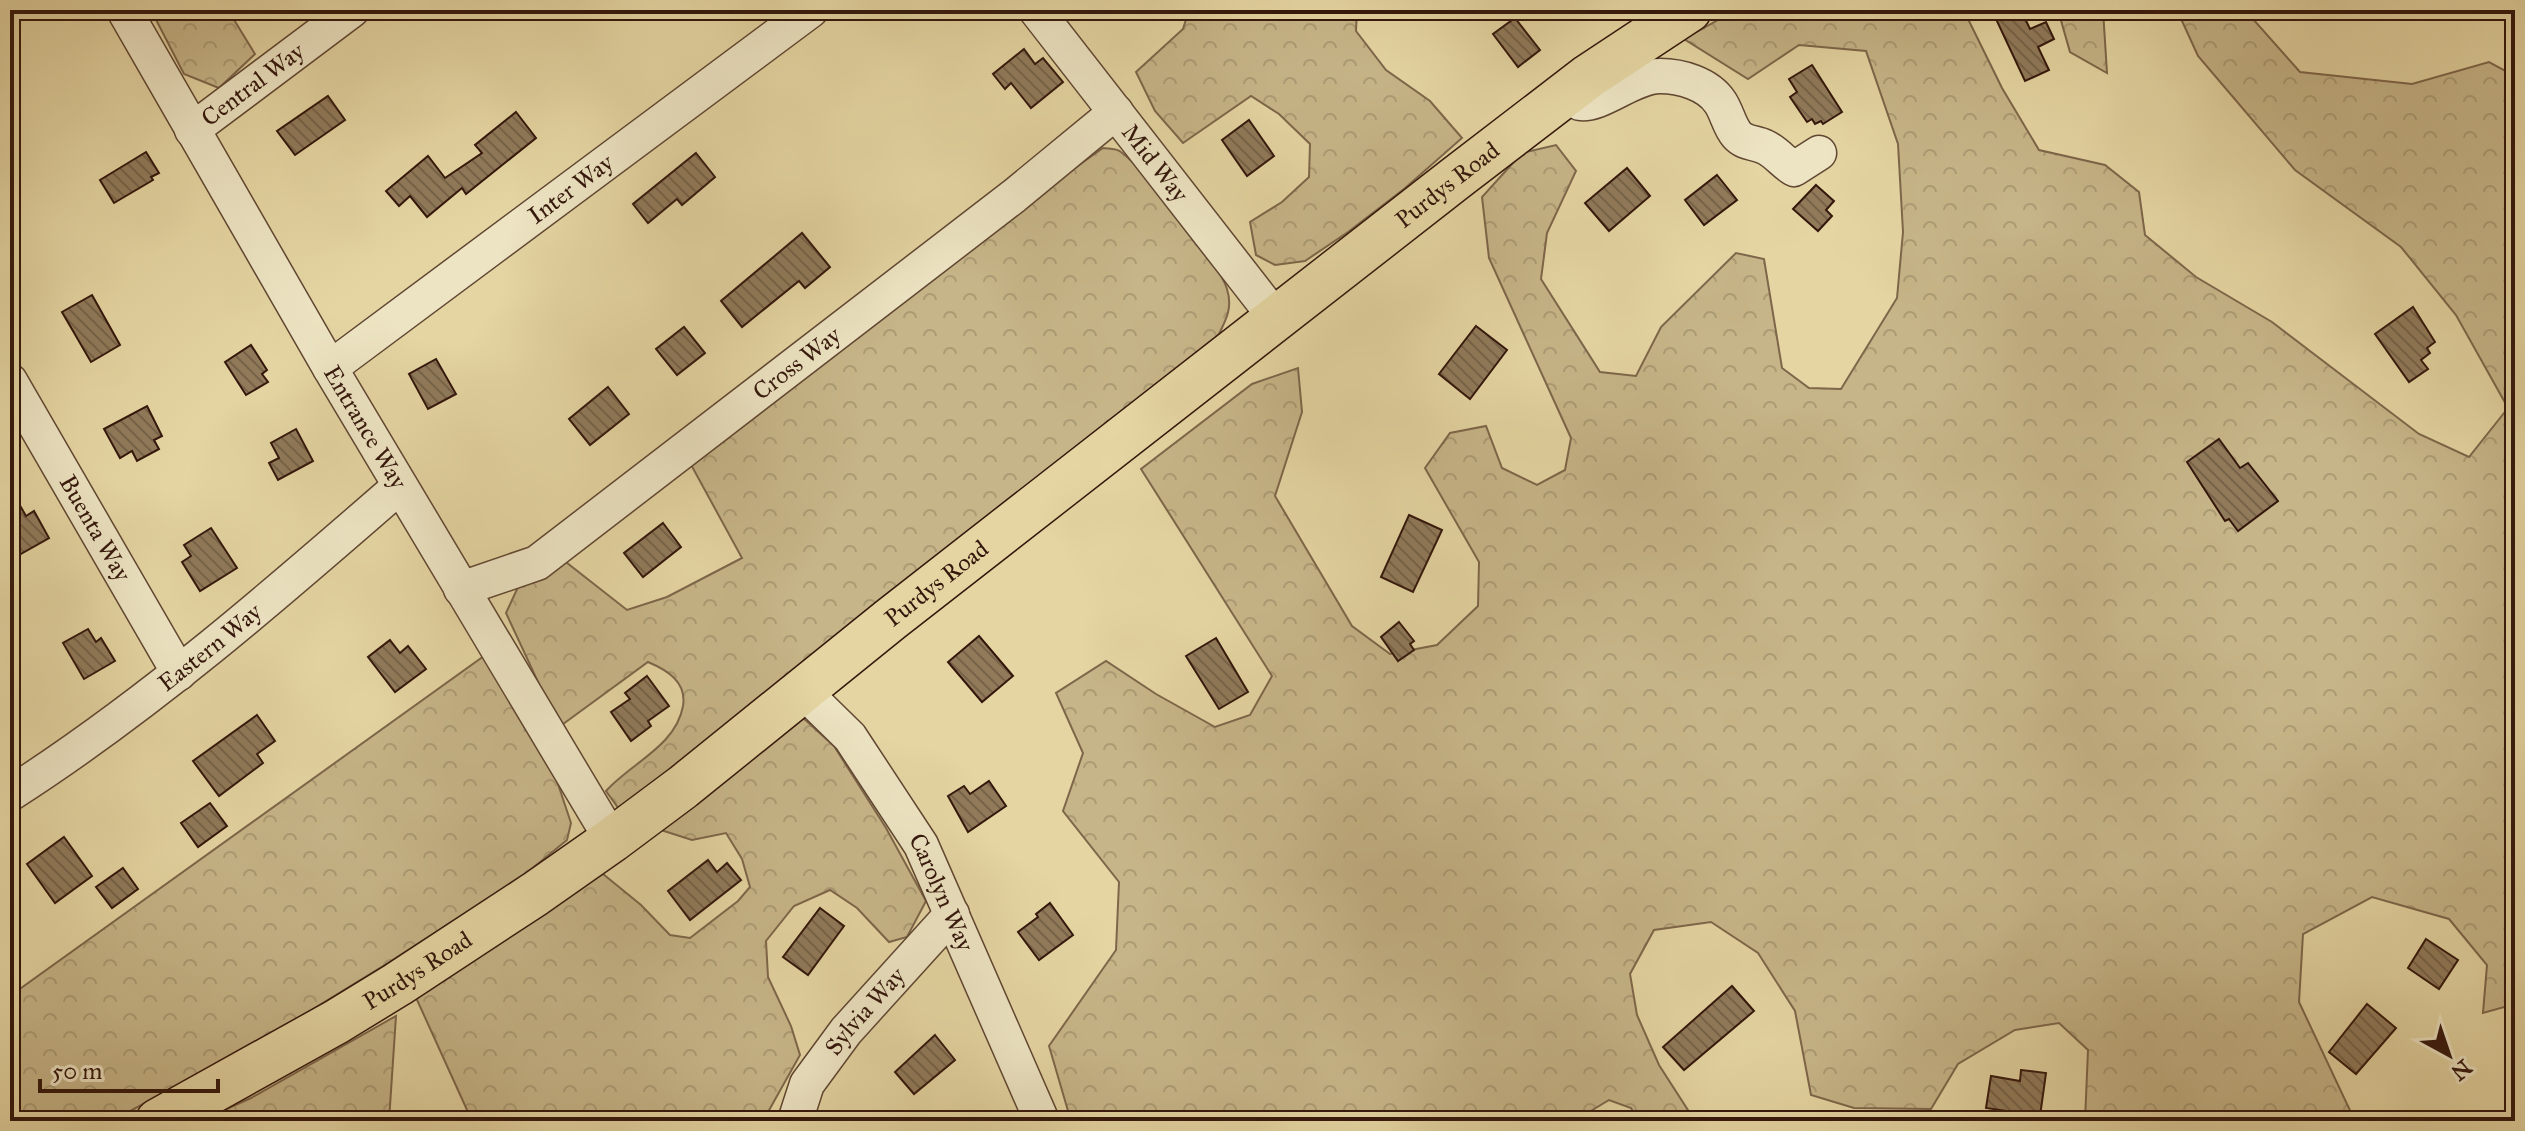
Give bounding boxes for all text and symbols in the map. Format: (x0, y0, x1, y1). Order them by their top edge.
street label: Central Way (195, 36, 311, 133)
street label: Mid Way (1115, 118, 1195, 209)
street label: Purdys Road (1389, 135, 1505, 235)
street label: Inter Way (522, 147, 620, 230)
street label: Cross Way (747, 319, 847, 406)
street label: Entrance Way (317, 360, 414, 495)
street label: Buenta Way (53, 470, 138, 587)
street label: Purdys Road (878, 534, 994, 633)
street label: Eastern Way (152, 596, 268, 698)
street label: Carolyn Way (902, 827, 981, 957)
street label: Purdys Road (358, 925, 478, 1017)
street label: Sylvia Way (818, 960, 912, 1061)
north arrow (2409, 1015, 2489, 1095)
scale bar (40, 1043, 218, 1093)
text: N (2445, 1054, 2477, 1086)
text: 50 m (52, 1056, 102, 1086)

